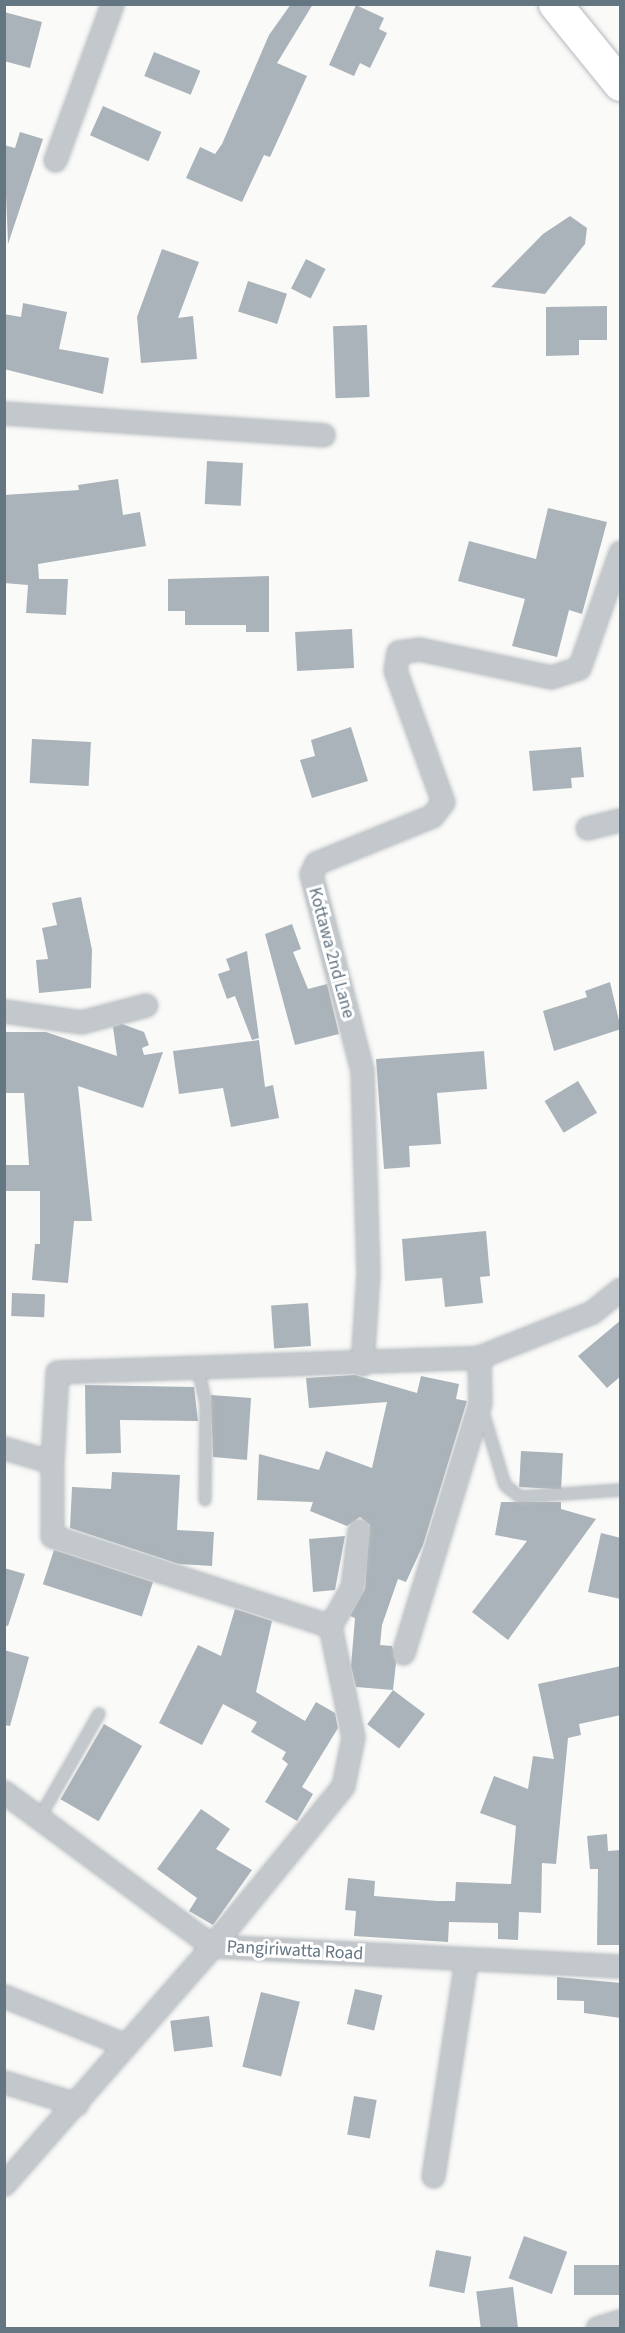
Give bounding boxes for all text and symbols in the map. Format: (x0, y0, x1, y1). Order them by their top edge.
street label: Kottawa 2nd Lane (303, 885, 359, 1021)
street label: Pangiriwatta Road (226, 1937, 364, 1965)

